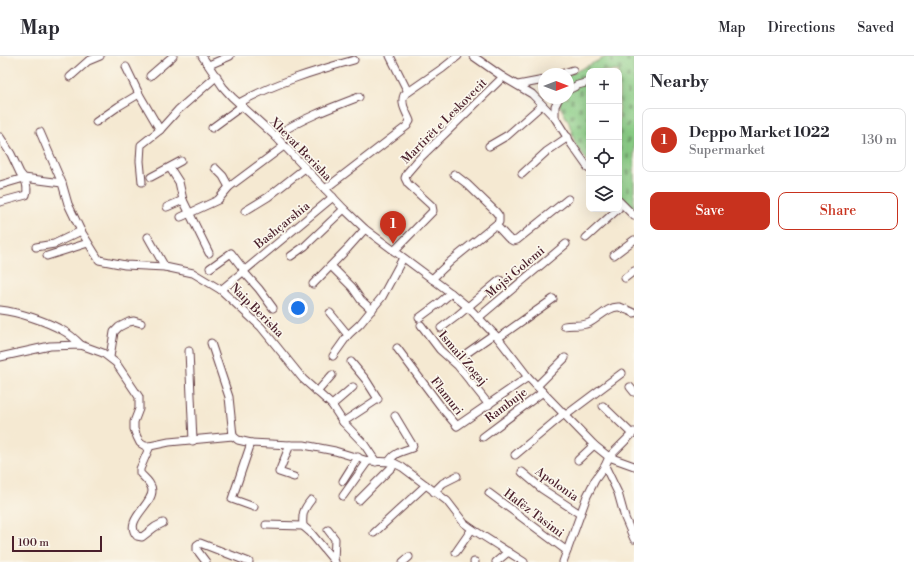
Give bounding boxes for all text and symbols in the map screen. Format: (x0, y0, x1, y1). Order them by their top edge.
text: Map (20, 16, 60, 40)
text: Map (718, 19, 746, 37)
text: Directions (768, 19, 835, 37)
text: Saved (857, 19, 894, 37)
north arrow (538, 68, 574, 104)
map controls (586, 68, 622, 212)
button: + (586, 68, 622, 104)
text: Nearby (650, 71, 709, 93)
street label: Martirët e Leskovecit (399, 75, 491, 167)
button: − (586, 104, 622, 140)
street label: Xhevat Berisha (266, 114, 335, 185)
text: Deppo Market 1022 (689, 123, 830, 142)
text: 1 (661, 132, 667, 148)
text: 130 m (862, 132, 897, 148)
button: locate (586, 140, 622, 176)
text: Supermarket (689, 142, 765, 158)
button: layers (586, 176, 622, 212)
button: Save (650, 192, 770, 230)
button: Share (778, 192, 898, 230)
street label: Bashçarshia (251, 198, 314, 253)
pin: 1 (380, 211, 406, 244)
street label: Mojsi Golemi (483, 243, 548, 301)
street label: Naip Berisha (226, 280, 288, 341)
your location (288, 298, 308, 318)
street label: Ismail Zogaj (435, 328, 490, 389)
street label: Flamuri (427, 374, 466, 418)
street label: Rambuje (482, 385, 530, 426)
street label: Apolonia (531, 464, 582, 505)
street label: Hafëz Tasimi (501, 486, 567, 541)
scale bar (12, 534, 102, 553)
text: 100 m (18, 536, 49, 550)

